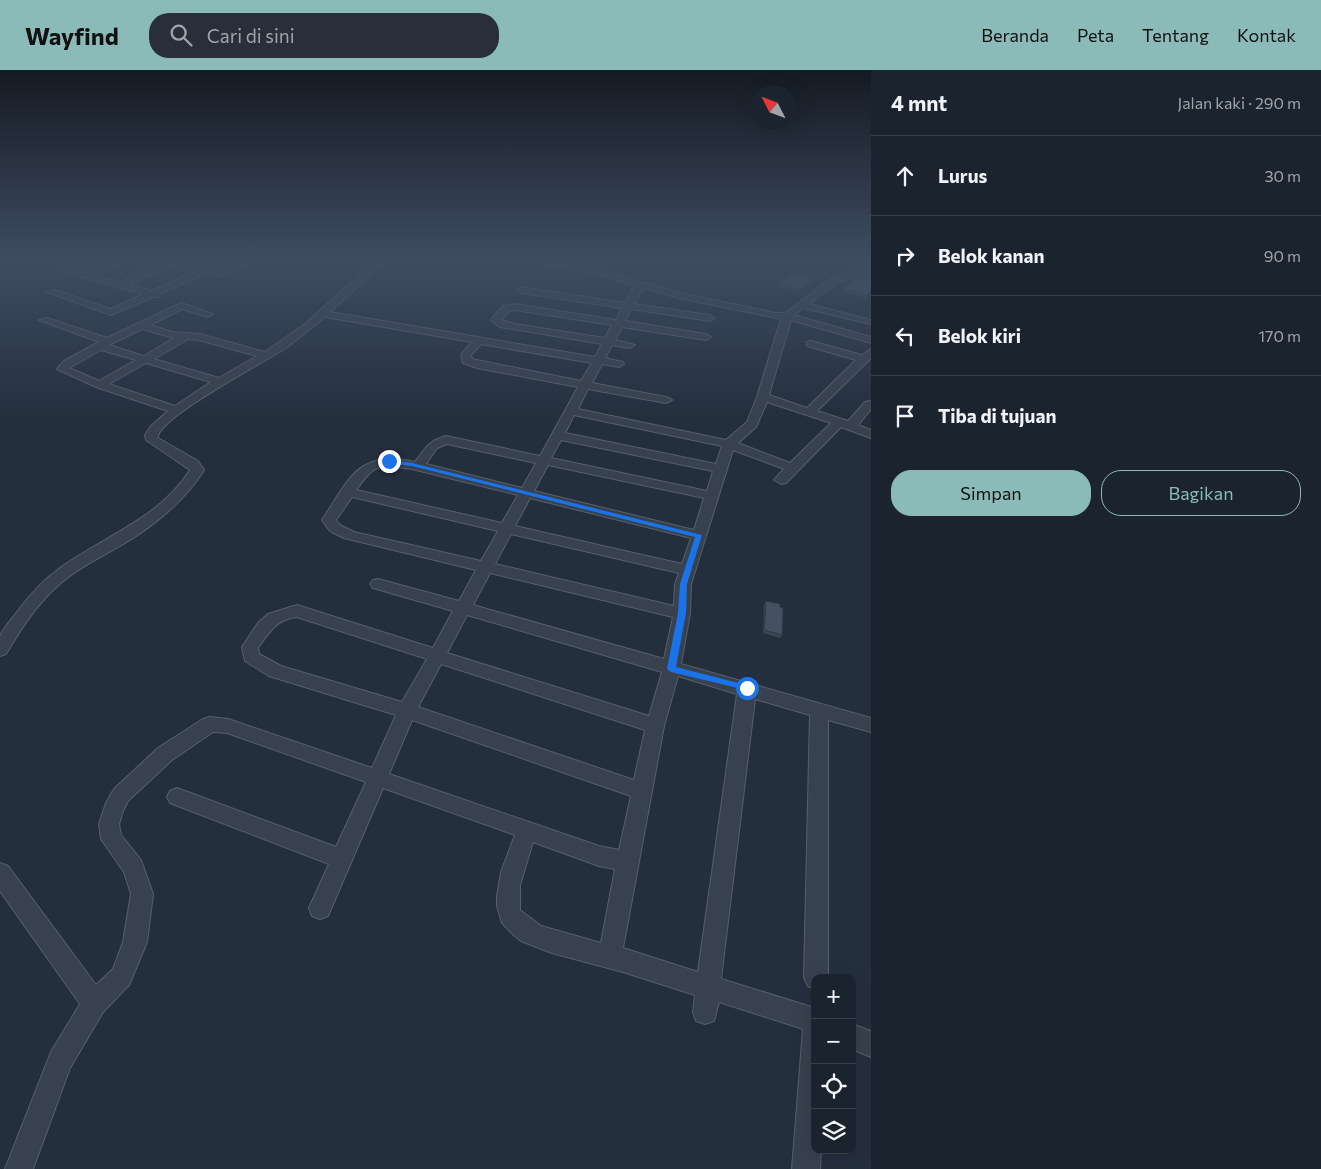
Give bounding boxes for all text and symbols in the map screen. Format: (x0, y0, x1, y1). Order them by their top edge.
search box (149, 13, 499, 58)
text: Wayfind (25, 21, 119, 50)
icon: search (167, 21, 195, 49)
text: Cari di sini (207, 24, 295, 47)
text: Beranda (981, 24, 1049, 46)
text: Peta (1077, 24, 1114, 46)
text: Tentang (1142, 24, 1209, 46)
text: Kontak (1237, 24, 1296, 46)
north arrow (751, 85, 796, 130)
text: 4 mnt (891, 90, 947, 115)
text: Jalan kaki · 290 m (1178, 93, 1301, 112)
icon: ahead (891, 162, 919, 190)
text: Lurus (938, 164, 987, 187)
text: 30 m (1264, 166, 1301, 185)
icon: right (891, 242, 919, 270)
text: Belok kanan (938, 244, 1045, 267)
text: 90 m (1264, 246, 1301, 265)
icon: left (891, 322, 919, 350)
text: Belok kiri (938, 324, 1021, 347)
text: 170 m (1258, 326, 1301, 345)
icon: arrive (891, 402, 919, 430)
text: Tiba di tujuan (938, 404, 1056, 427)
route end (378, 450, 401, 473)
button: Simpan (891, 470, 1091, 516)
button: Bagikan (1101, 470, 1301, 516)
route start (736, 677, 759, 700)
map controls (811, 974, 856, 1154)
button: + (811, 974, 856, 1019)
button: − (811, 1019, 856, 1064)
button: locate (811, 1064, 856, 1109)
button: layers (811, 1109, 856, 1154)

